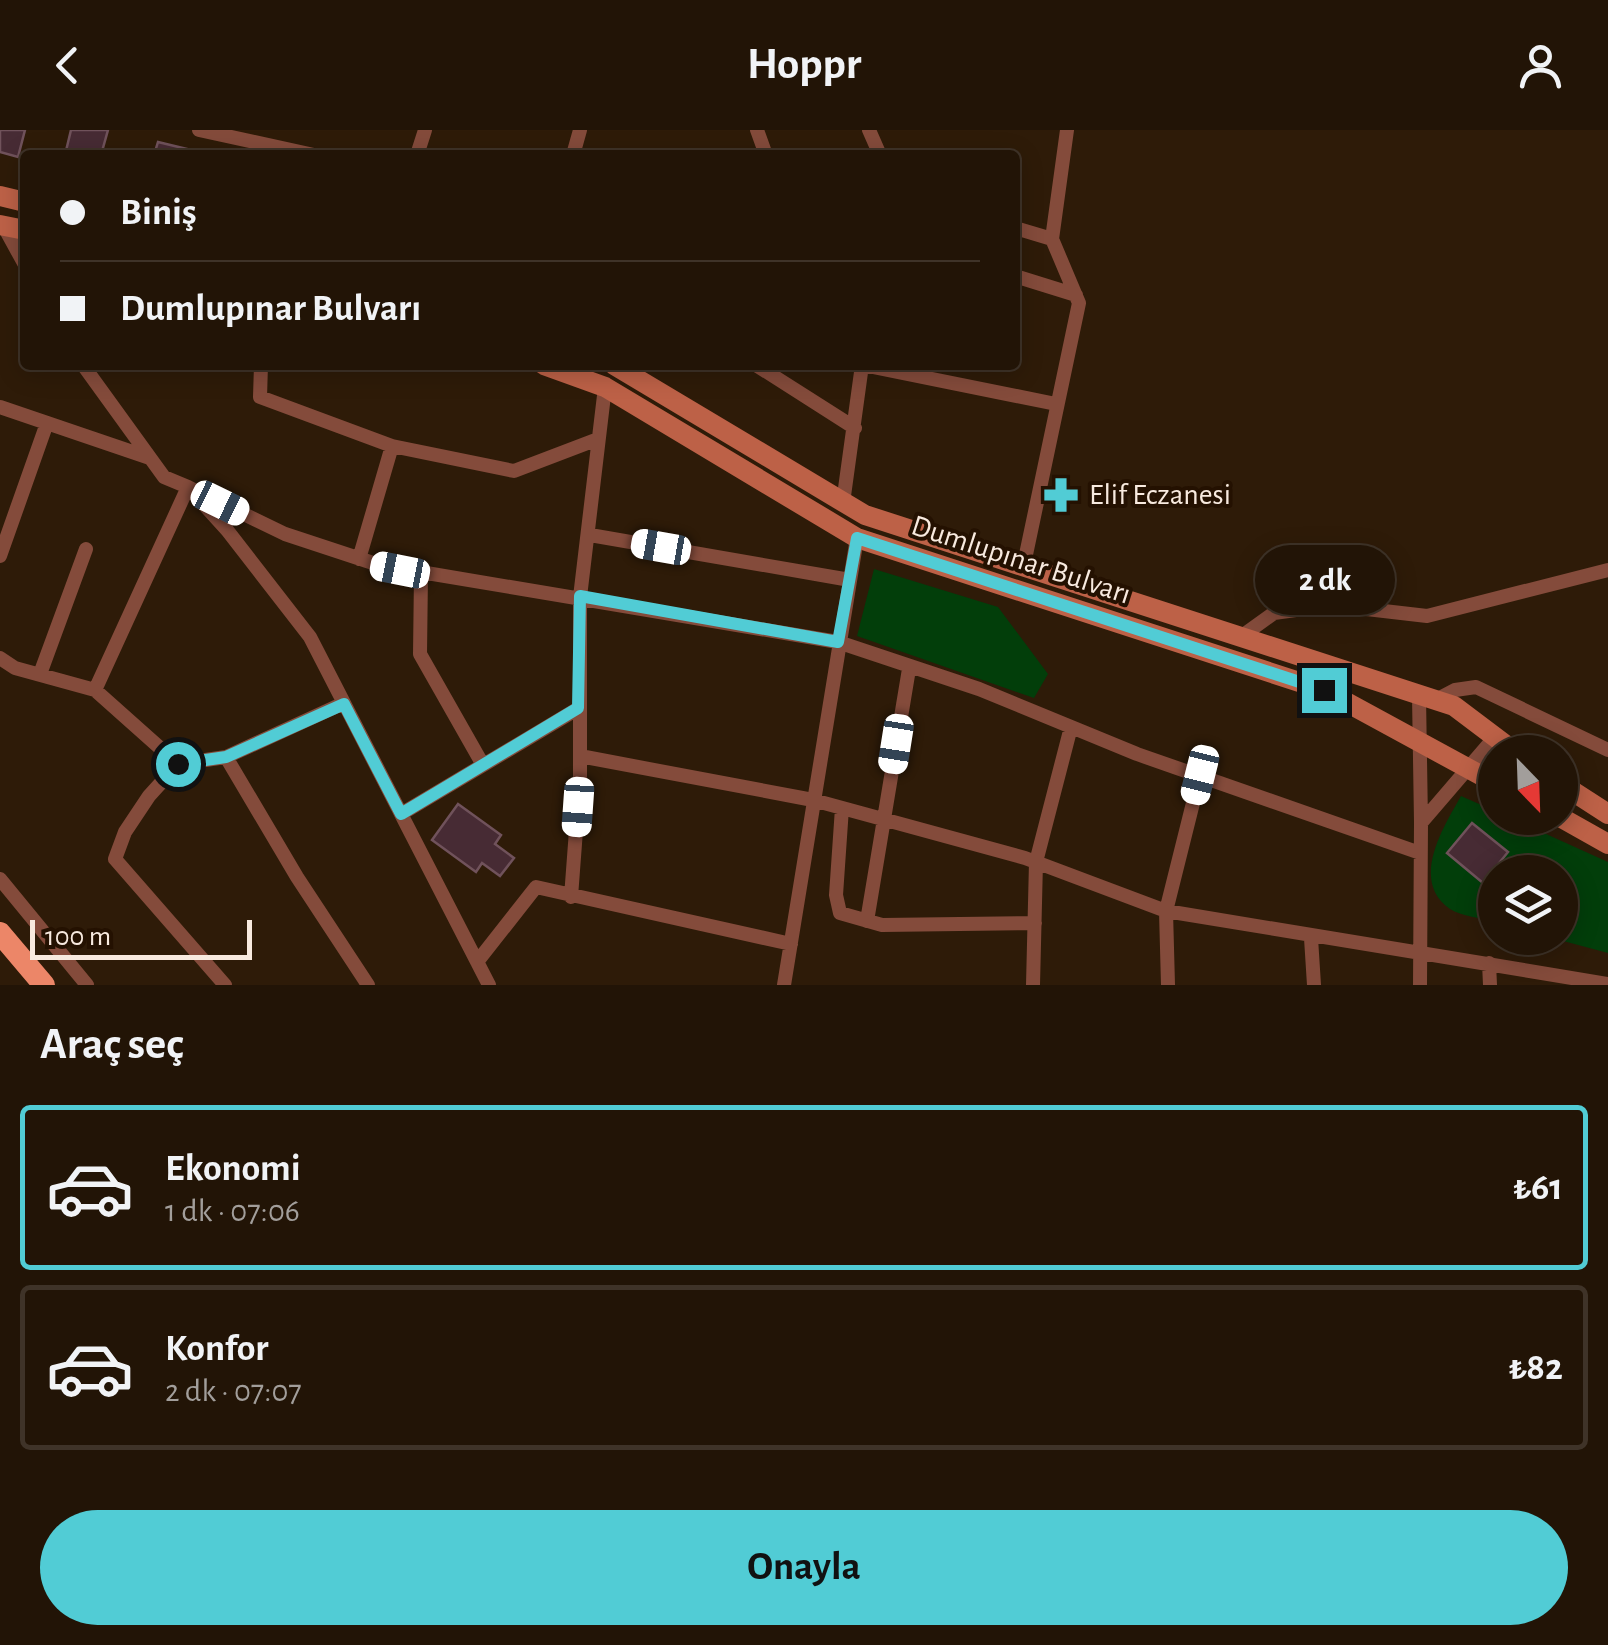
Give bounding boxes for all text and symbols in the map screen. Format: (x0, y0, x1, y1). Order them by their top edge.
icon: back (40, 38, 95, 93)
icon: person (1513, 38, 1568, 93)
text: Hoppr (747, 42, 861, 87)
text: Biniş (120, 194, 197, 232)
text: Dumlupınar Bulvarı (120, 290, 421, 328)
car (186, 476, 254, 530)
pharmacy icon: Elif Eczanesi (1042, 476, 1080, 514)
place label: Elif Eczanesi (1089, 480, 1231, 510)
street label: Dumlupınar Bulvarı (908, 510, 1134, 610)
car (629, 527, 693, 567)
callout: 2 dk (1254, 545, 1394, 615)
car (368, 550, 432, 590)
text: 2 dk (1299, 564, 1351, 596)
route end (1302, 668, 1347, 713)
car (876, 712, 916, 776)
north arrow (1478, 735, 1578, 835)
map controls (1478, 735, 1578, 955)
route start (156, 742, 201, 787)
car (1178, 742, 1222, 808)
car (561, 776, 595, 838)
button: layers (1478, 855, 1578, 955)
scale bar (30, 915, 252, 960)
text: 100 m (45, 923, 111, 951)
text: Araç seç (40, 1022, 184, 1067)
icon: car (45, 1143, 135, 1233)
text: Ekonomi (165, 1150, 301, 1188)
text: ₺61 (1513, 1169, 1563, 1207)
text: 1 dk · 07:06 (165, 1195, 300, 1227)
icon: car (45, 1323, 135, 1413)
text: Konfor (165, 1330, 269, 1368)
text: ₺82 (1508, 1349, 1563, 1387)
text: 2 dk · 07:07 (165, 1375, 302, 1407)
button: Onayla (40, 1510, 1568, 1625)

